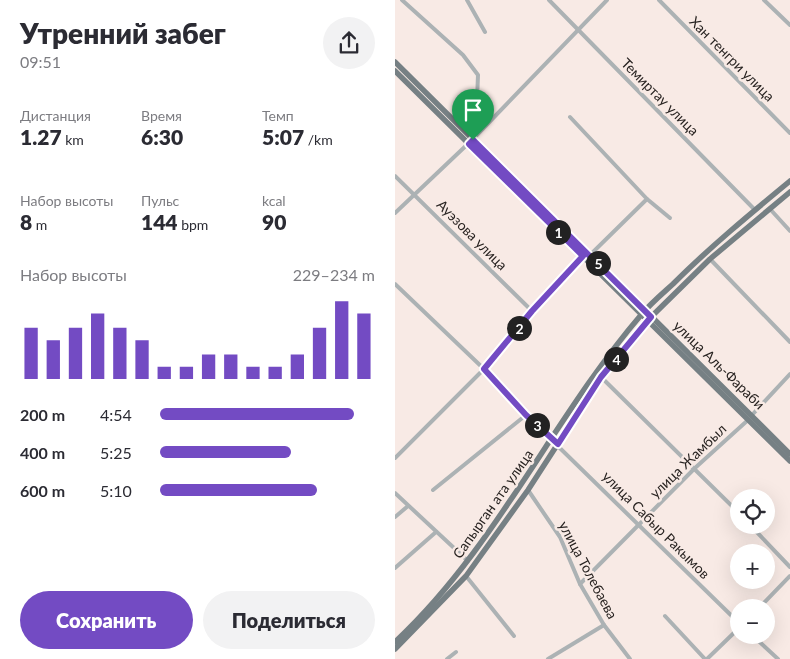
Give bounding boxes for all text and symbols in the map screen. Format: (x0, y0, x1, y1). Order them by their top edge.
street label: Хан тенгри улица (686, 13, 778, 105)
text: Утренний забег (20, 16, 226, 50)
button: share (323, 17, 375, 69)
text: 09:51 (20, 52, 61, 71)
street label: Темиртау улица (618, 54, 703, 139)
pin (452, 89, 494, 140)
icon: arrive (459, 96, 487, 124)
text: Дистанция (20, 107, 91, 124)
text: Время (141, 107, 182, 124)
text: Темп (262, 107, 294, 124)
text: 1.27 (20, 124, 62, 149)
text: 6:30 (141, 124, 183, 149)
text: 5:07 (262, 124, 304, 149)
text: km (62, 131, 84, 148)
text: /km (304, 131, 333, 148)
text: Набор высоты (20, 192, 113, 209)
text: Пульс (141, 192, 179, 209)
text: kcal (262, 192, 286, 209)
street label: Ауэзова улица (434, 196, 511, 273)
text: 8 (20, 209, 32, 234)
text: 144 (141, 209, 178, 234)
text: 90 (262, 209, 286, 234)
text: m (32, 216, 47, 233)
text: bpm (178, 216, 208, 233)
pin: 1 (545, 220, 571, 244)
text: 1 (554, 224, 563, 241)
pin: 5 (585, 250, 611, 276)
text: 5 (594, 255, 603, 272)
text: Набор высоты (20, 265, 127, 284)
text: 229–234 m (293, 265, 375, 284)
pin: 2 (507, 316, 531, 340)
street label: улица Аль-Фараби (670, 317, 768, 412)
text: 2 (515, 320, 524, 337)
pin: 4 (603, 346, 629, 372)
text: 4 (612, 351, 621, 368)
text: 200 m (20, 405, 65, 424)
text: 4:54 (100, 405, 132, 424)
pin: 3 (525, 412, 549, 438)
text: 3 (533, 417, 542, 434)
street label: улица Жамбыл (646, 420, 729, 501)
text: 400 m (20, 443, 65, 462)
text: 5:25 (100, 443, 132, 462)
street label: Сапырган ата улица (449, 446, 537, 561)
street label: улица Сабыр Ракымов (599, 467, 714, 582)
text: 600 m (20, 481, 65, 500)
text: 5:10 (100, 481, 132, 500)
map controls (730, 489, 775, 644)
button: locate (730, 489, 775, 534)
street label: улица Толебаева (556, 518, 621, 622)
button: + (730, 544, 775, 589)
button: Сохранить (20, 591, 193, 649)
button: Поделиться (203, 591, 375, 649)
button: − (730, 599, 775, 644)

